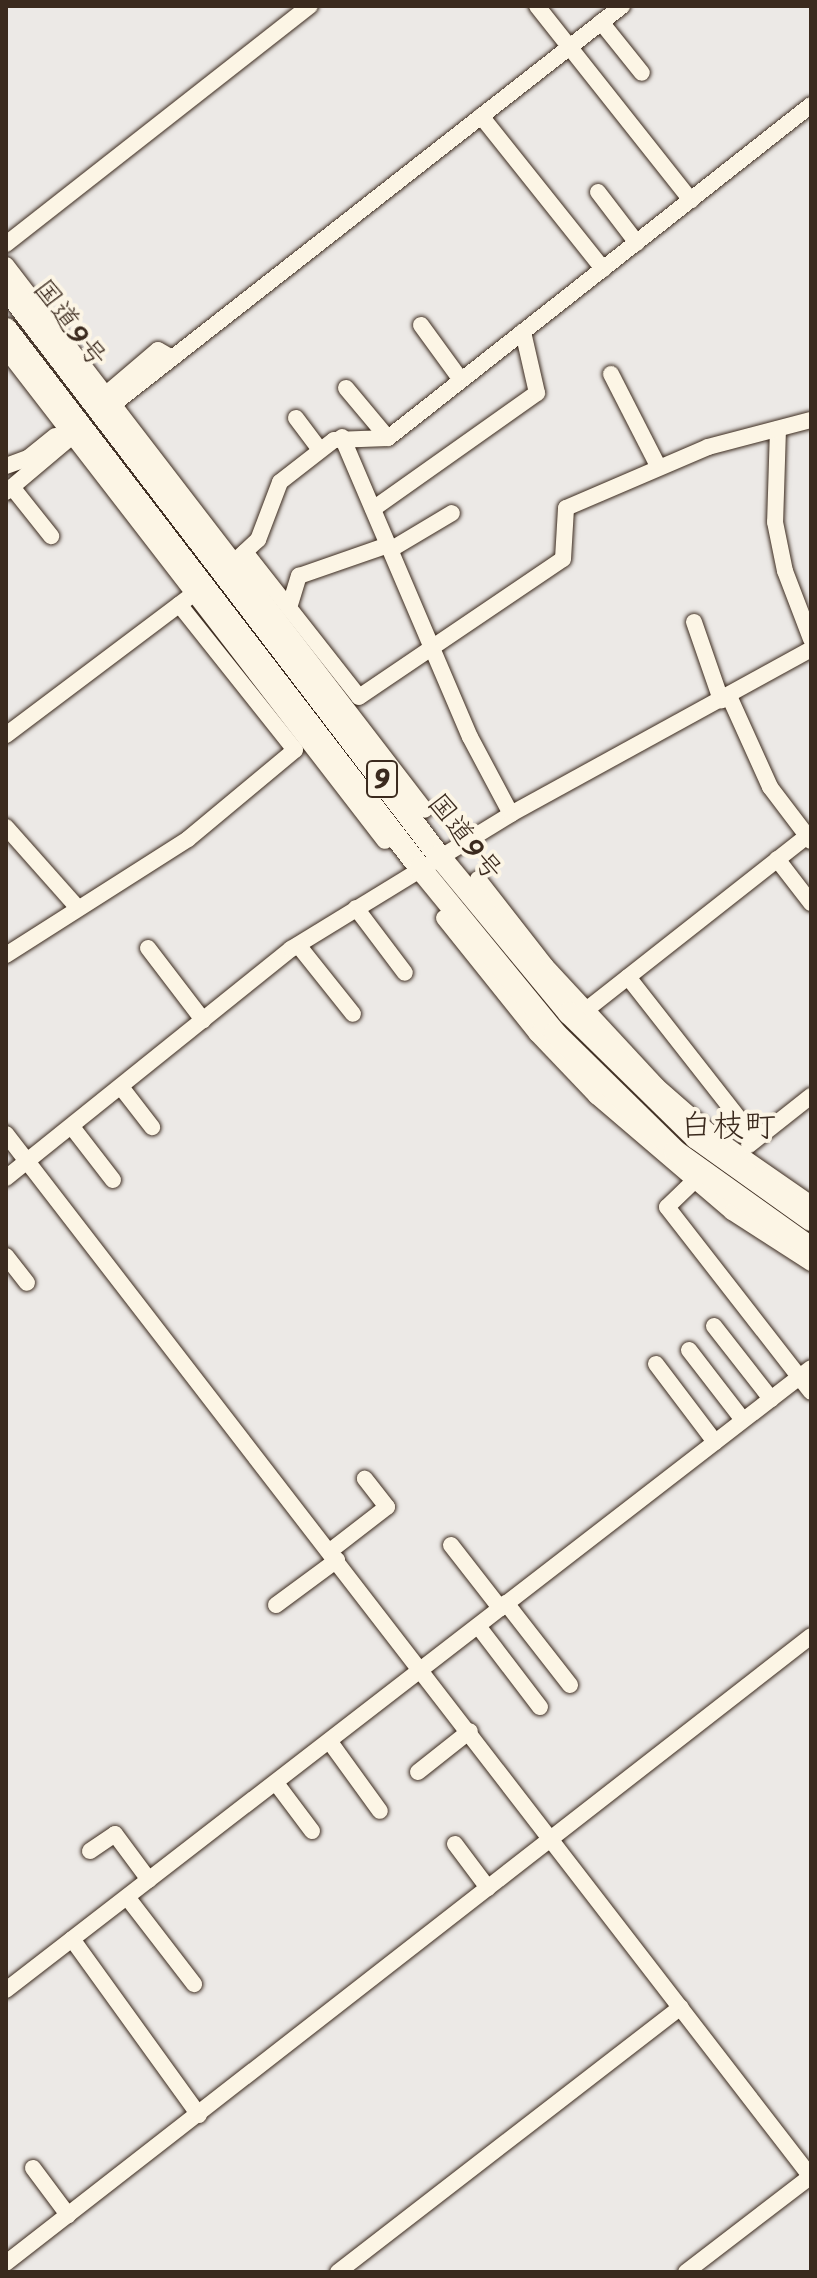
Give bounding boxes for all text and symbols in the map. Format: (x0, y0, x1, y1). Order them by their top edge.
street label: 国道9号 (26, 272, 114, 374)
road number: 9 (366, 757, 398, 801)
street label: 国道9号 (421, 787, 509, 887)
district label: 白枝町 (680, 1107, 776, 1145)

